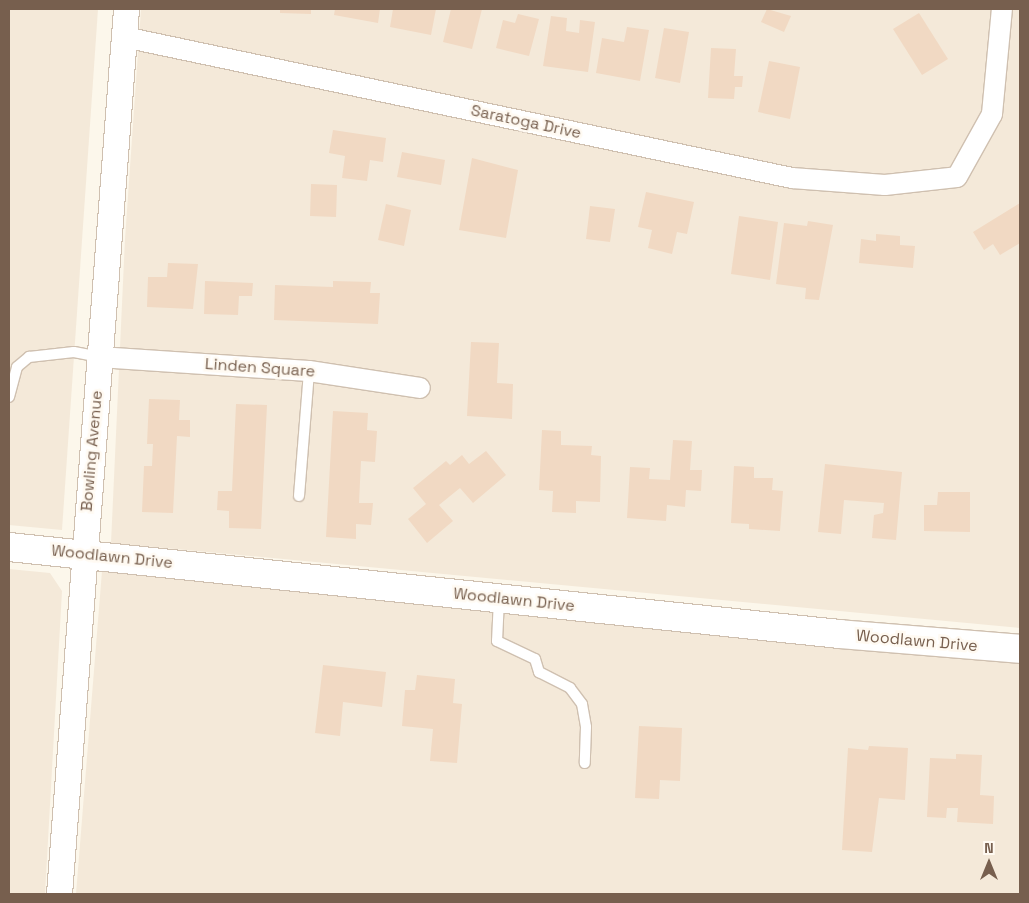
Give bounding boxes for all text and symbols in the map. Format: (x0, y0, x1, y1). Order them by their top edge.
street label: Saratoga Drive (469, 101, 583, 143)
street label: Linden Square (204, 355, 316, 381)
street label: Bowling Avenue (77, 390, 107, 512)
street label: Woodlawn Drive (50, 541, 174, 573)
street label: Woodlawn Drive (452, 584, 576, 616)
street label: Woodlawn Drive (855, 626, 979, 656)
north arrow (964, 838, 1014, 888)
text: N (984, 839, 994, 857)

